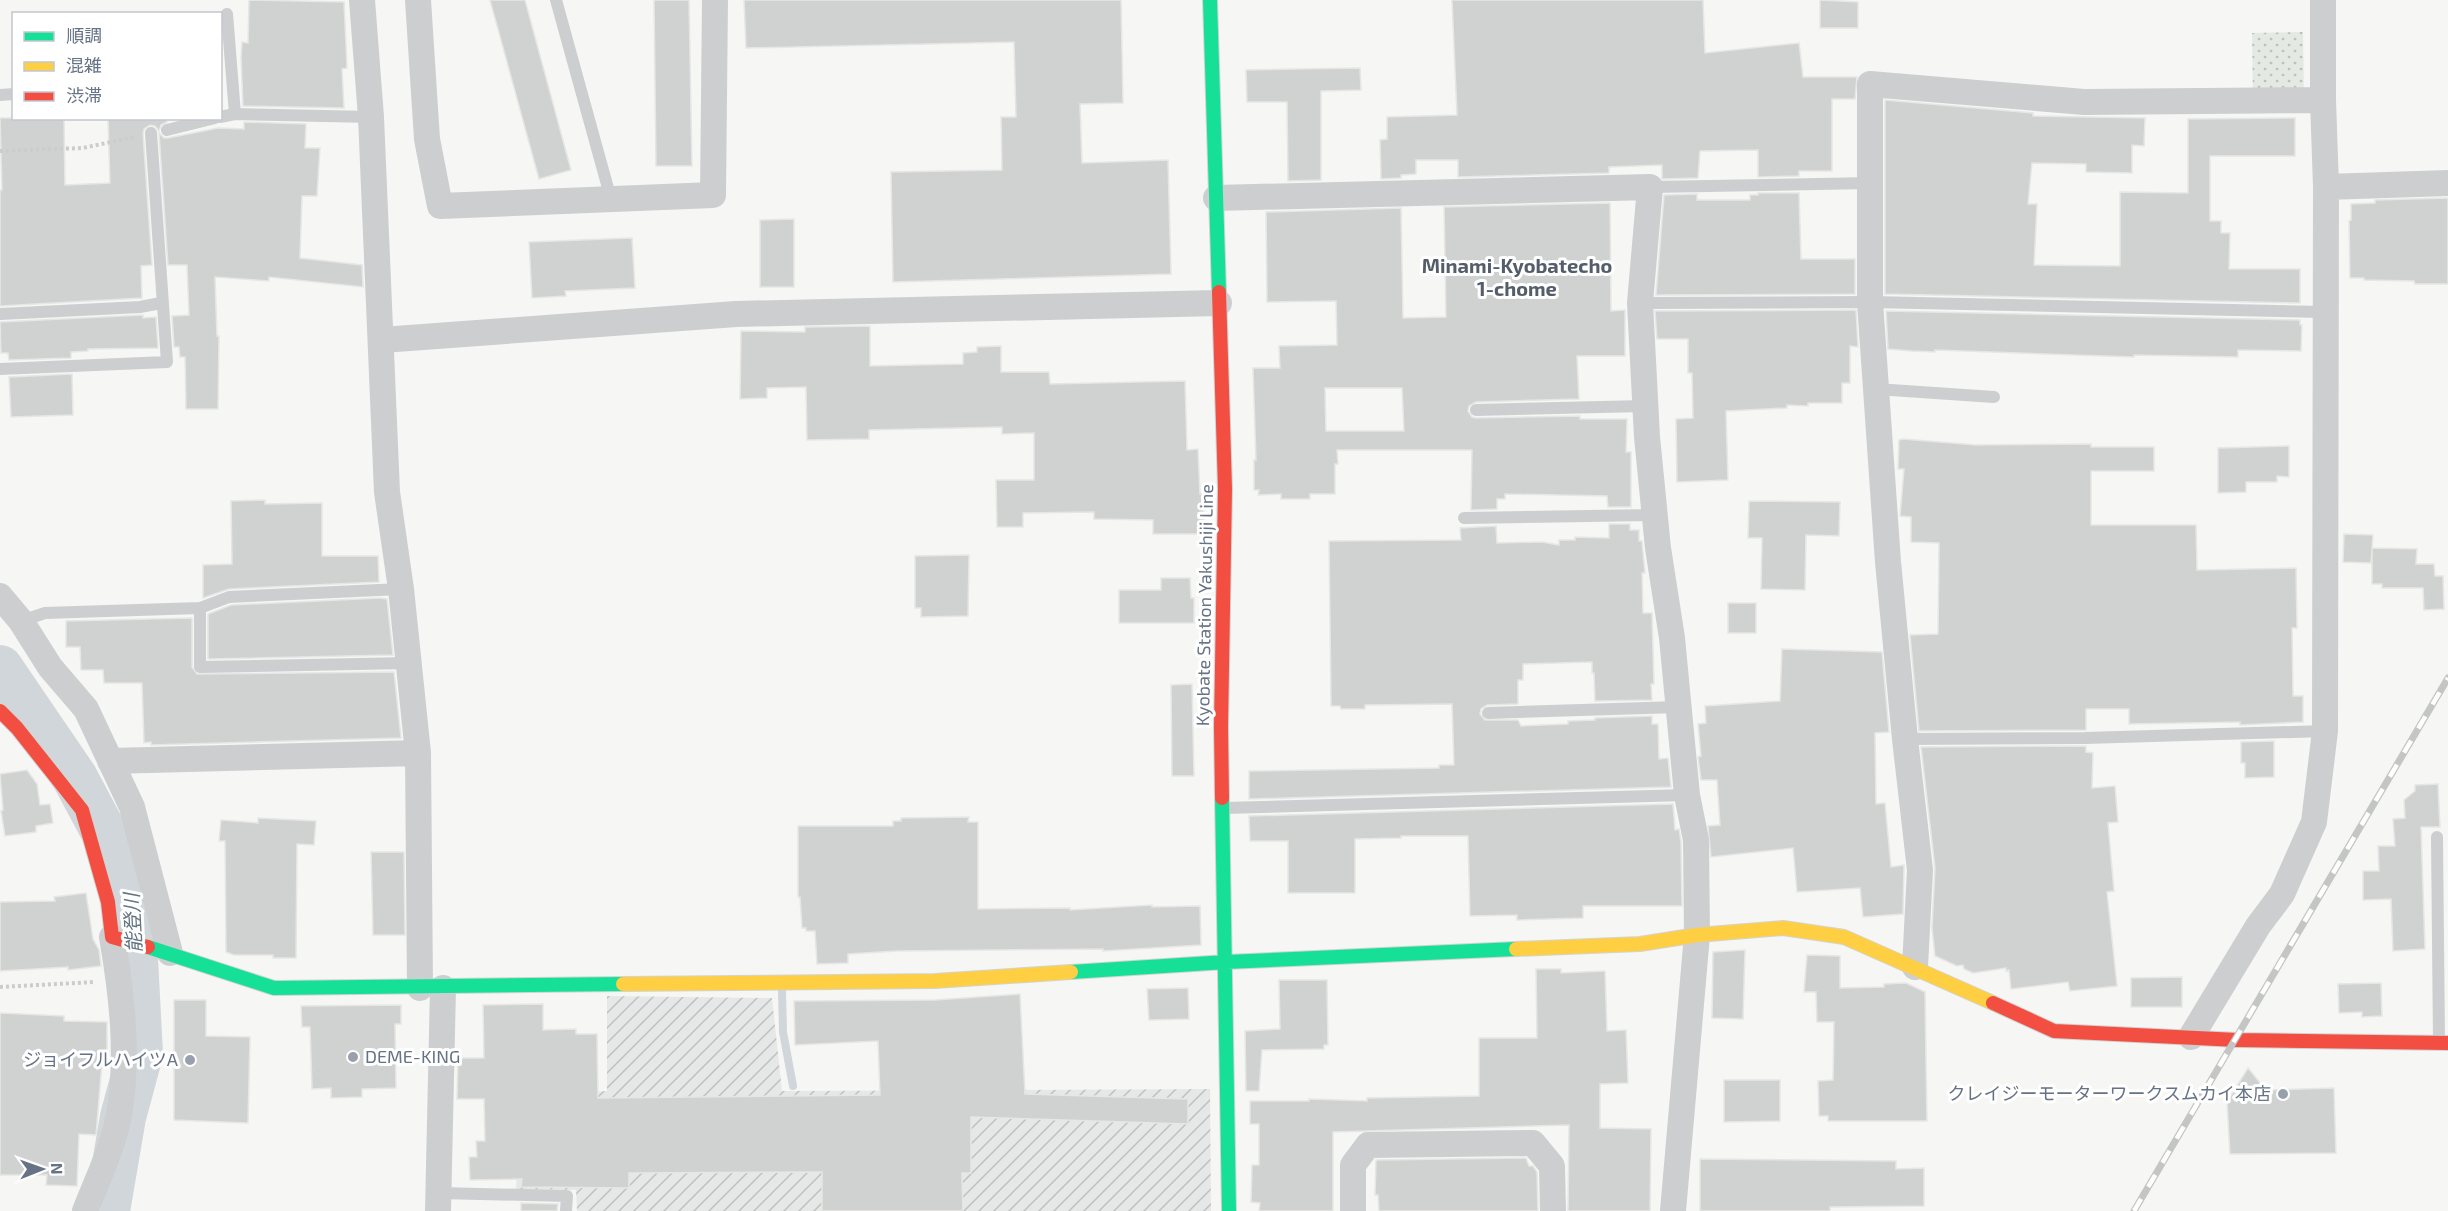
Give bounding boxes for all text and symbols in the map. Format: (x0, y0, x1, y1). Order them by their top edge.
legend (12, 12, 222, 120)
text: 順調 (66, 24, 102, 46)
text: 混雑 (66, 54, 102, 76)
text: 渋滞 (66, 84, 102, 106)
district label: Minami-Kyobatecho 1-chome (1422, 253, 1612, 300)
street label: Kyobate Station Yakushiji Line (1191, 484, 1217, 726)
water label: 能登川 (118, 890, 146, 954)
place label: DEME-KING (365, 1045, 460, 1067)
place label: ジョイフルハイツA (23, 1048, 179, 1070)
marker: DEME-KING (346, 1050, 360, 1064)
marker: ジョイフルハイツA (183, 1053, 197, 1067)
place label: クレイジーモーターワークスムカイ本店 (1948, 1082, 2271, 1104)
marker: クレイジーモーターワークスムカイ本店 (2276, 1087, 2290, 1101)
north arrow (12, 1139, 72, 1199)
text: N (48, 1163, 67, 1175)

